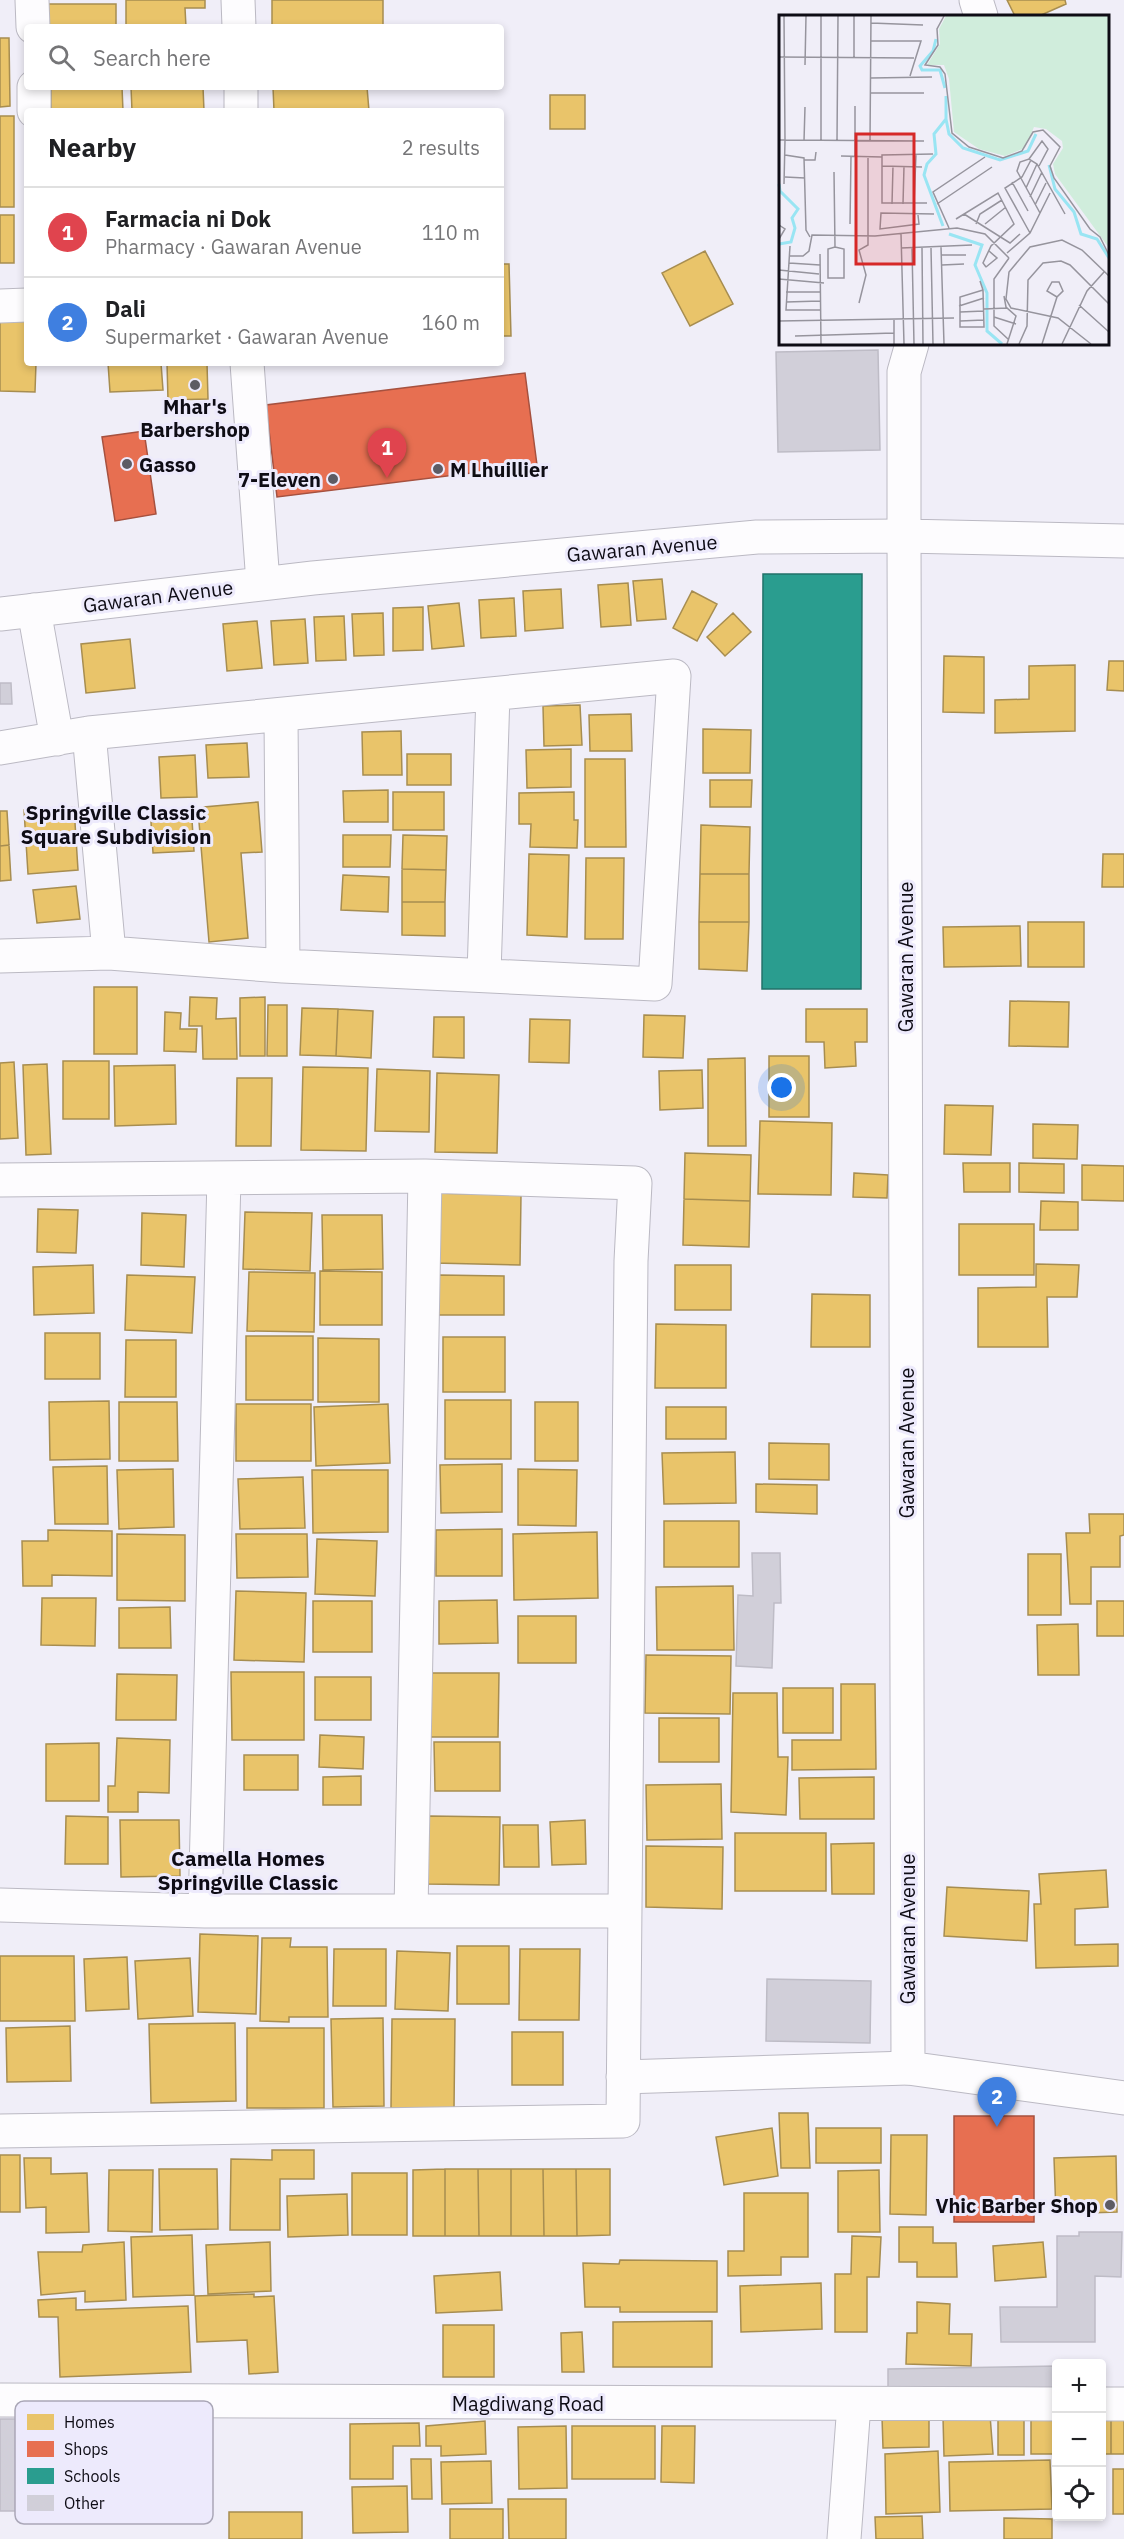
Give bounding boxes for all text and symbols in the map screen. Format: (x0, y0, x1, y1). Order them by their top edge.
inset map (779, 15, 1109, 345)
search box (24, 24, 504, 90)
icon: search (45, 41, 78, 74)
text: Search here (93, 43, 211, 72)
text: Nearby (48, 130, 136, 164)
text: 2 results (402, 134, 480, 161)
text: Farmacia ni Dok (105, 204, 271, 233)
text: 1 (62, 219, 74, 246)
text: 110 m (422, 219, 480, 246)
text: Pharmacy · Gawaran Avenue (105, 233, 362, 260)
text: Dali (105, 294, 146, 323)
text: 2 (62, 309, 74, 336)
text: 160 m (422, 309, 480, 336)
text: Supermarket · Gawaran Avenue (105, 323, 389, 350)
marker: Mhar's Barbershop (188, 378, 202, 392)
place label: Mhar's Barbershop (140, 393, 250, 443)
pin: 1 (368, 428, 406, 478)
place label: Gasso (139, 451, 196, 478)
place label: M Lhuillier (450, 456, 548, 483)
marker: Gasso (120, 457, 134, 471)
marker: M Lhuillier (431, 462, 445, 476)
place label: 7-Eleven (238, 466, 321, 493)
marker: 7-Eleven (326, 472, 340, 486)
street label: Gawaran Avenue (566, 528, 718, 568)
street label: Gawaran Avenue (81, 573, 235, 619)
district label: Springville Classic Square Subdivision (21, 798, 211, 850)
street label: Gawaran Avenue (892, 881, 919, 1033)
your location (767, 1073, 796, 1102)
street label: Gawaran Avenue (893, 1367, 920, 1519)
district label: Camella Homes Springville Classic (158, 1844, 339, 1896)
street label: Gawaran Avenue (894, 1853, 921, 2005)
pin: 2 (978, 2078, 1016, 2127)
place label: Vhic Barber Shop (935, 2192, 1098, 2219)
marker: Vhic Barber Shop (1103, 2198, 1117, 2212)
map controls (1052, 2359, 1106, 2521)
button: + (1052, 2359, 1106, 2413)
street label: Magdiwang Road (452, 2390, 604, 2417)
legend (15, 2401, 213, 2524)
text: Homes (64, 2412, 115, 2432)
button: − (1052, 2413, 1106, 2467)
text: Shops (64, 2439, 108, 2459)
text: Schools (64, 2466, 121, 2486)
button: locate (1052, 2467, 1106, 2521)
text: Other (64, 2493, 105, 2513)

